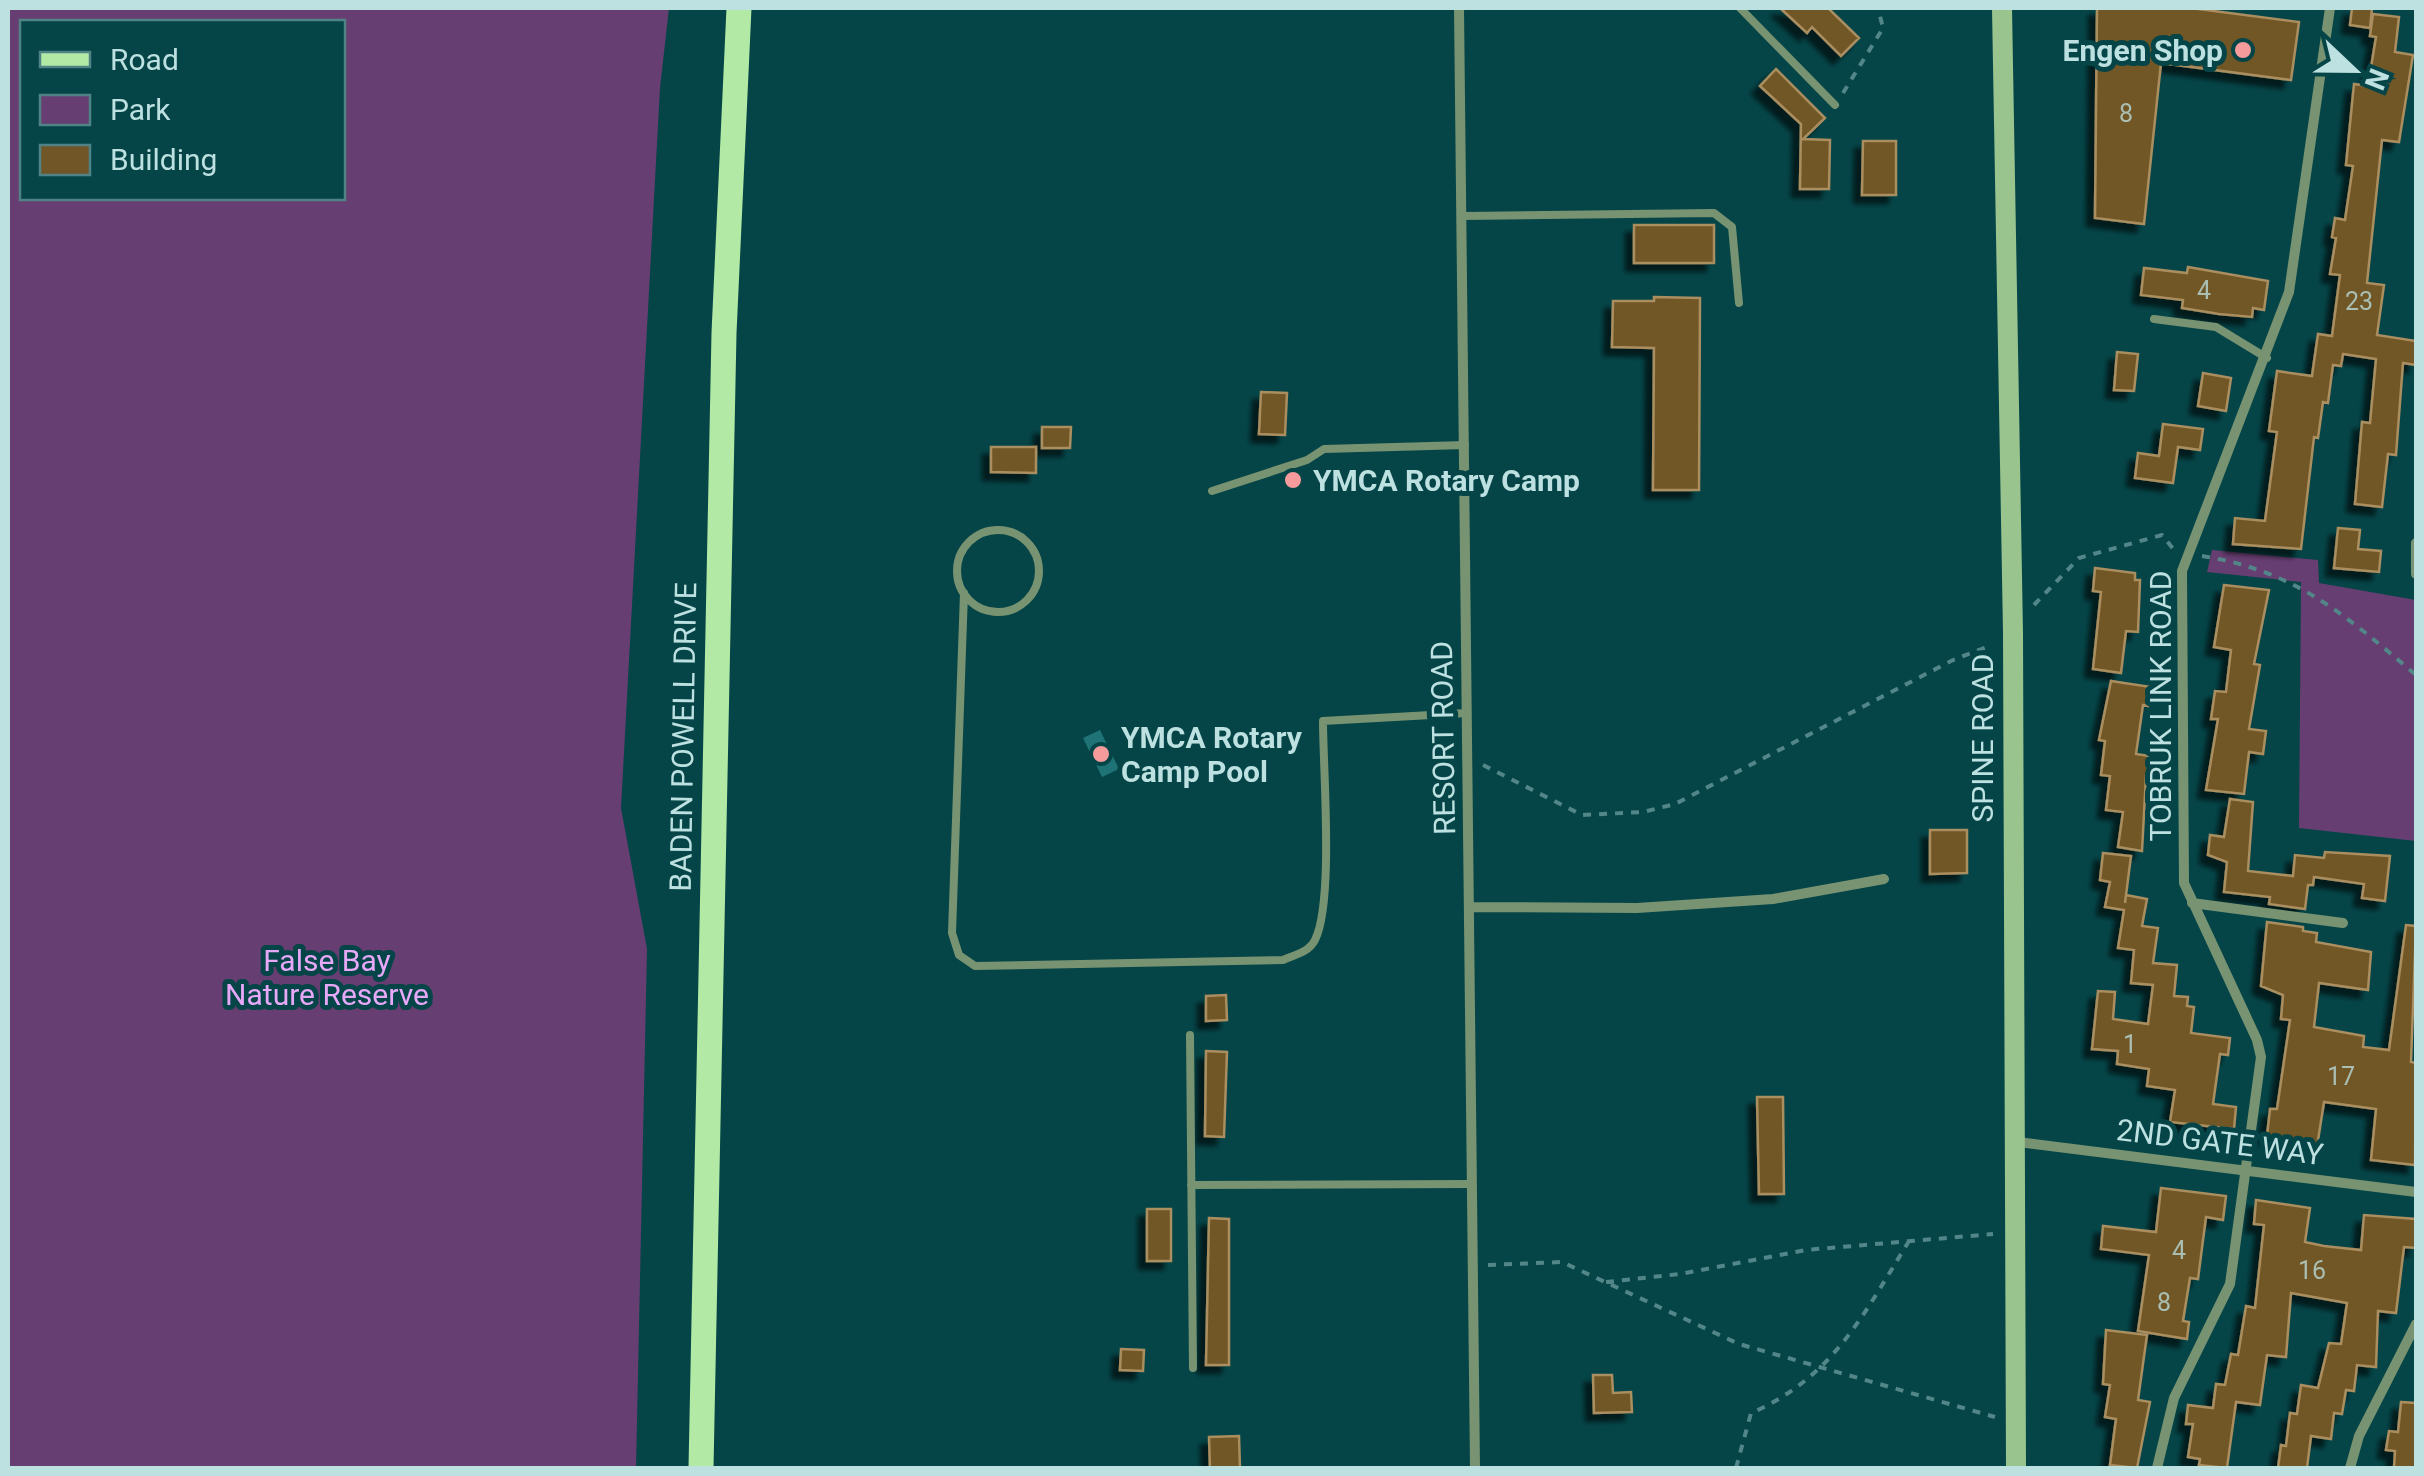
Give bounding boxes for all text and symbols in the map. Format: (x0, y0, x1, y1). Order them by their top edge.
legend (20, 20, 345, 200)
north arrow (2304, 20, 2404, 120)
place label: Engen Shop (2063, 33, 2223, 68)
marker: Engen Shop (2232, 39, 2254, 61)
text: Road (110, 42, 179, 77)
text: N (2358, 64, 2396, 95)
text: Park (110, 92, 171, 127)
house number: 8 (2119, 99, 2133, 128)
text: Building (110, 142, 217, 177)
house number: 4 (2197, 276, 2211, 305)
house number: 23 (2345, 287, 2373, 316)
place label: YMCA Rotary Camp (1313, 463, 1580, 498)
marker: YMCA Rotary Camp (1282, 469, 1304, 491)
street label: TOBRUK LINK ROAD (2143, 570, 2178, 842)
street label: BADEN POWELL DRIVE (663, 582, 703, 892)
street label: RESORT ROAD (1424, 641, 1462, 835)
street label: SPINE ROAD (1965, 654, 2000, 822)
place label: YMCA Rotary Camp Pool (1121, 720, 1303, 789)
marker: YMCA Rotary Camp Pool (1090, 743, 1112, 765)
park label: False Bay Nature Reserve (225, 943, 429, 1012)
house number: 1 (2123, 1030, 2137, 1059)
house number: 17 (2327, 1062, 2355, 1091)
street label: 2ND GATE WAY (2115, 1112, 2325, 1172)
house number: 4 (2172, 1236, 2186, 1265)
house number: 16 (2298, 1256, 2326, 1285)
house number: 8 (2157, 1288, 2171, 1317)

